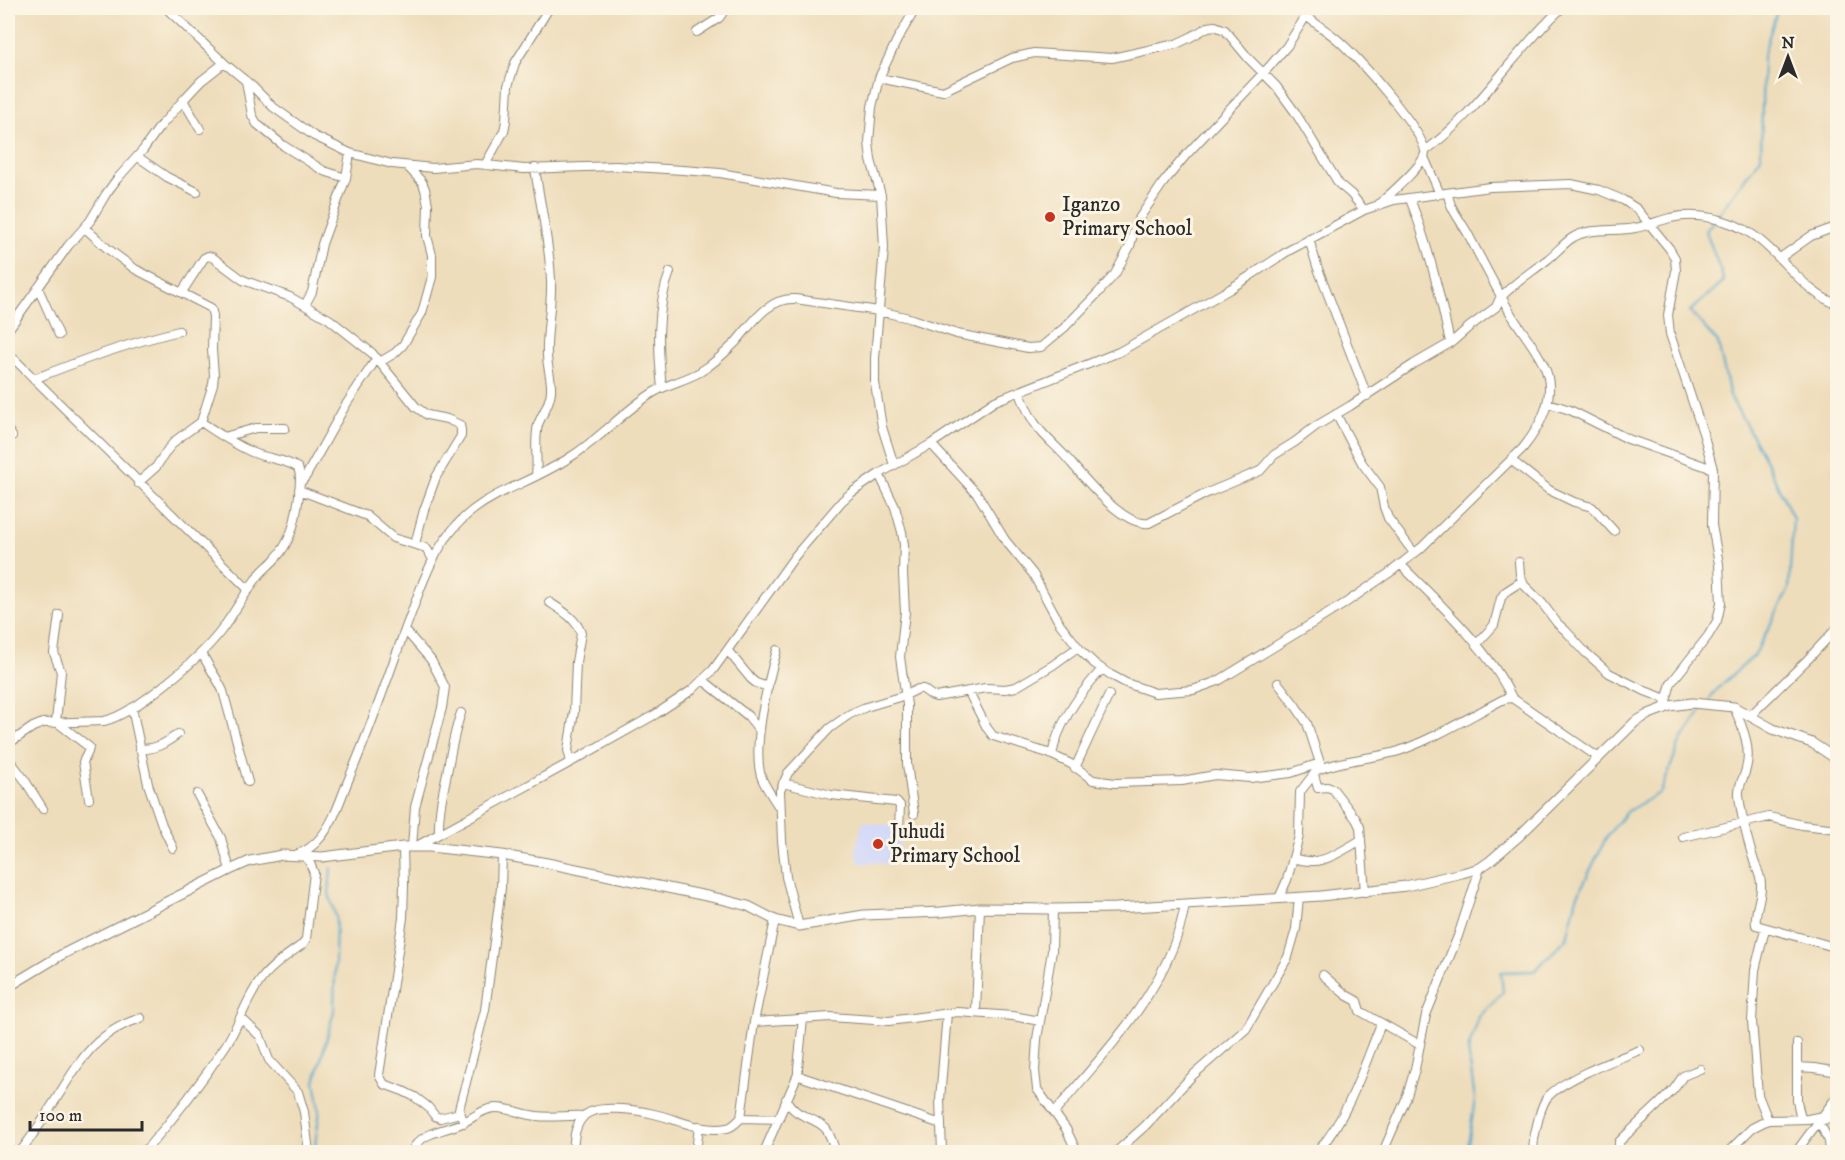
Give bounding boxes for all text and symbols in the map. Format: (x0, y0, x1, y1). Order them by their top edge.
north arrow (1758, 27, 1818, 87)
text: N (1781, 33, 1795, 53)
place label: Iganzo Primary School (1062, 192, 1193, 242)
marker: Iganzo Primary School (1043, 210, 1057, 224)
place label: Juhudi Primary School (888, 819, 1021, 869)
marker: Juhudi Primary School (871, 837, 885, 851)
scale bar (30, 1094, 142, 1132)
text: 100 m (39, 1105, 82, 1127)

